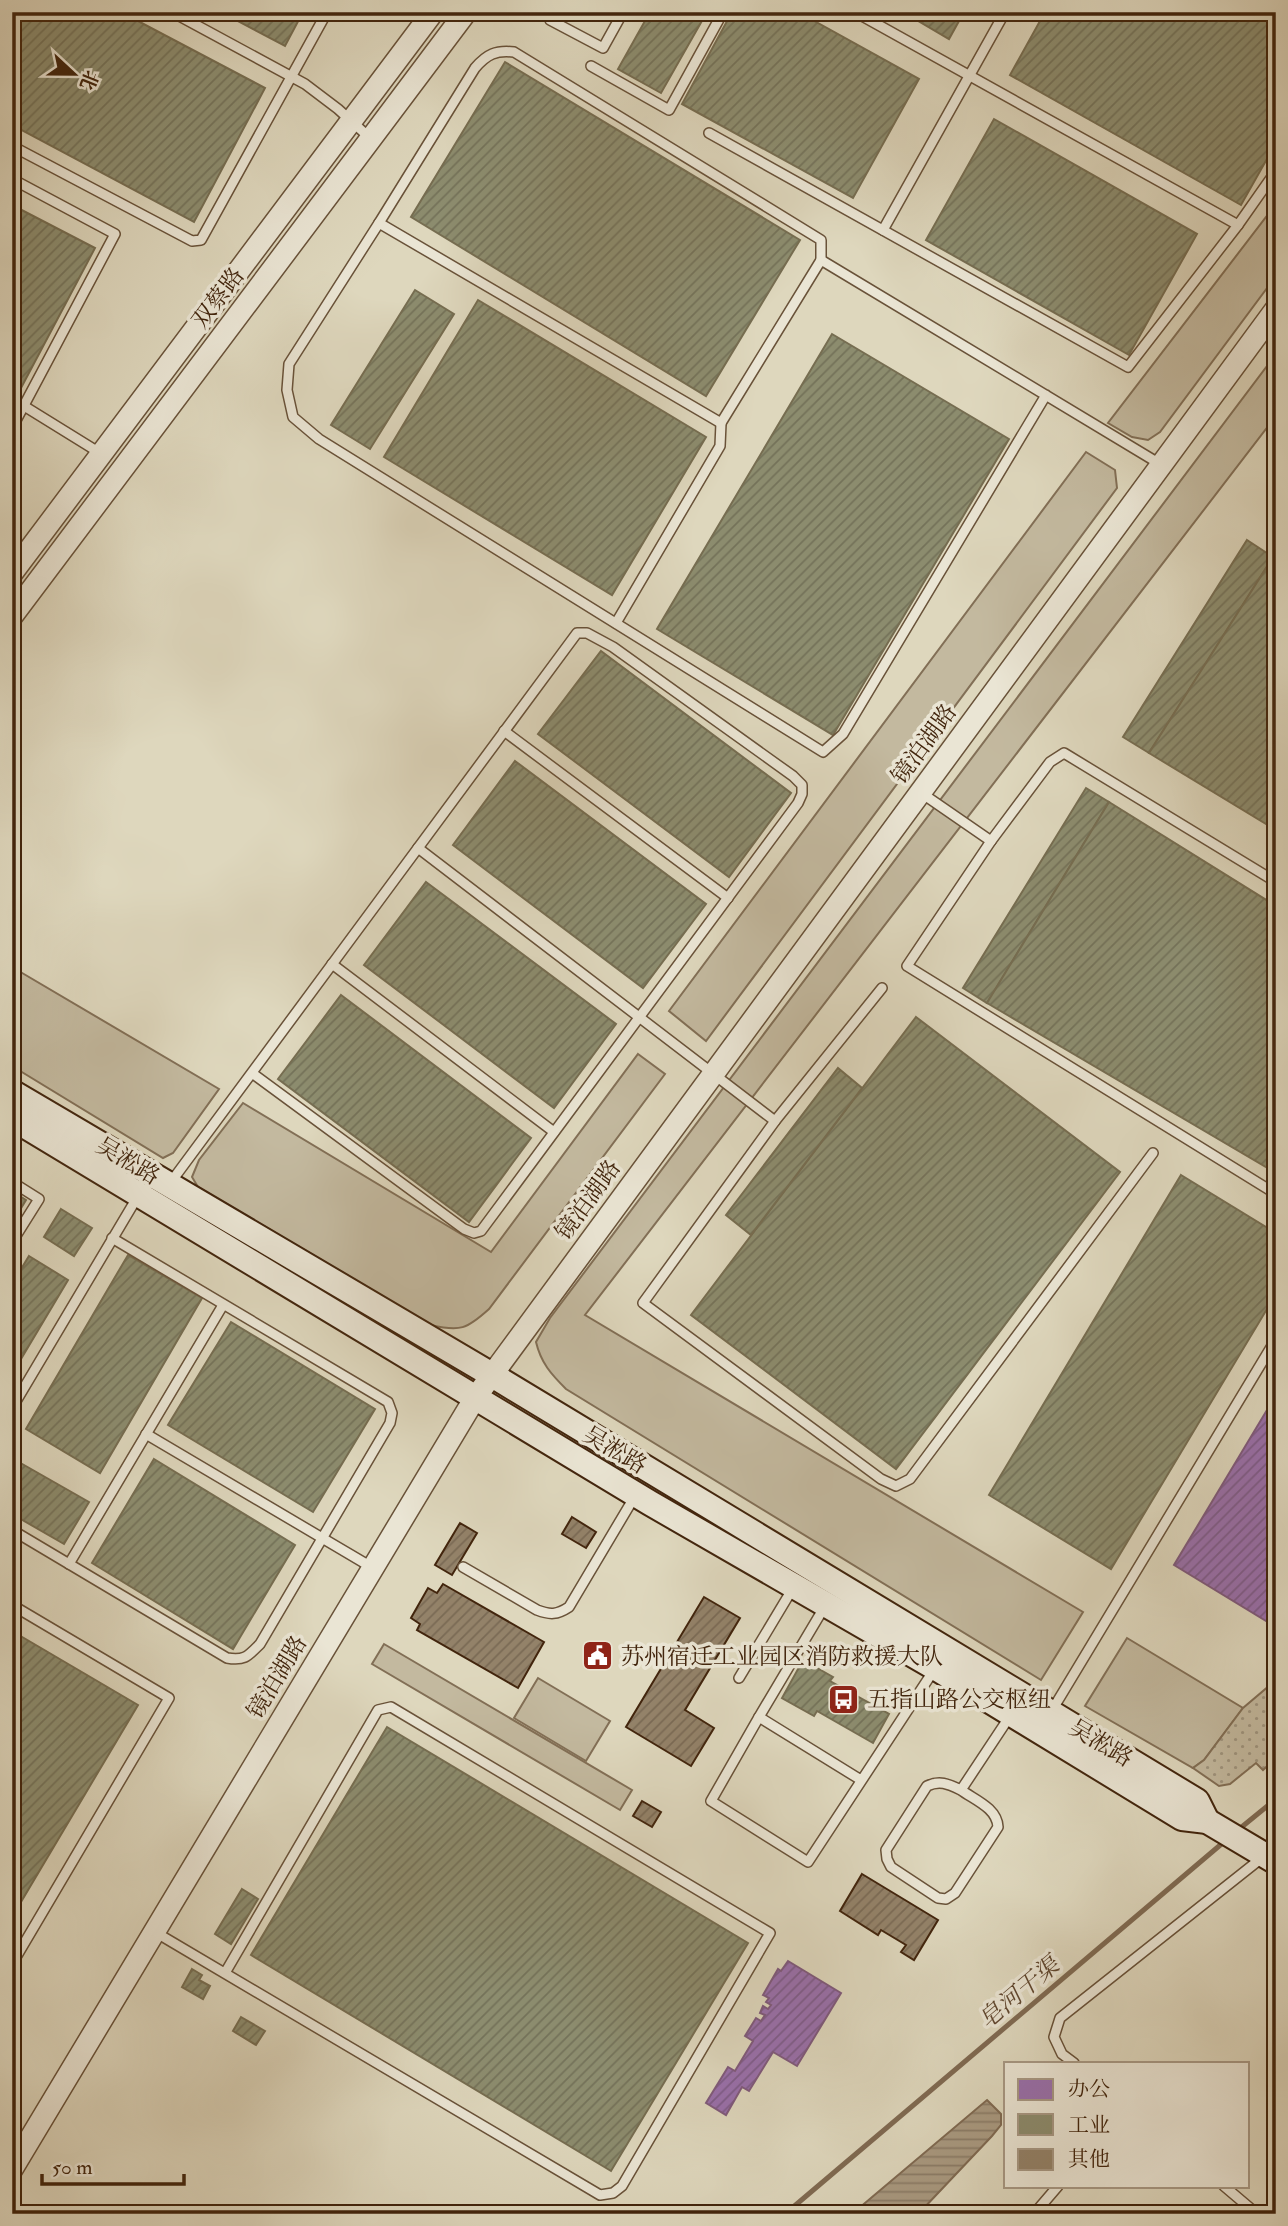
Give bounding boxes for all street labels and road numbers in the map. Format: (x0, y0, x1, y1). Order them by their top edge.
street label: 双蔡路 (186, 262, 250, 334)
street label: 镜泊湖路 (885, 698, 963, 790)
street label: 吴淞路 (91, 1131, 165, 1191)
street label: 镜泊湖路 (549, 1154, 627, 1246)
street label: 吴淞路 (578, 1420, 652, 1480)
street label: 镜泊湖路 (241, 1630, 313, 1724)
street label: 吴淞路 (1064, 1713, 1138, 1773)

